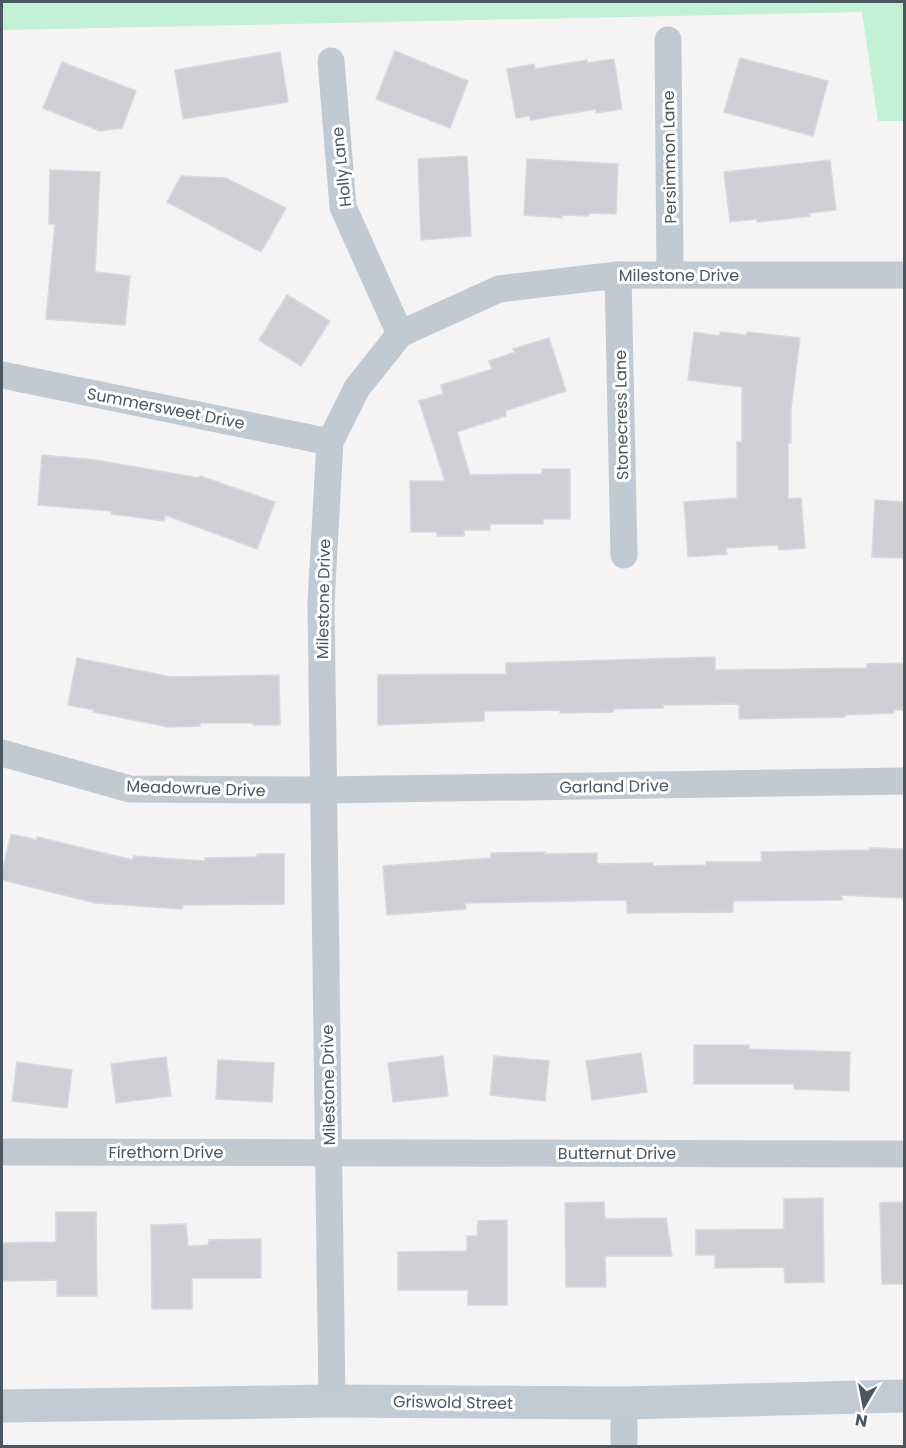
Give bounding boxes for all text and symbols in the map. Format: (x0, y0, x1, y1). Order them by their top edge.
street label: Persimmon Lane (657, 90, 682, 224)
street label: Holly Lane (326, 126, 357, 208)
street label: Milestone Drive (619, 264, 739, 287)
street label: Stonecress Lane (609, 350, 634, 480)
street label: Summersweet Drive (85, 382, 247, 435)
street label: Milestone Drive (311, 538, 336, 659)
street label: Garland Drive (559, 774, 669, 799)
street label: Meadowrue Drive (126, 775, 266, 802)
street label: Milestone Drive (316, 1024, 341, 1145)
street label: Firethorn Drive (109, 1141, 223, 1164)
street label: Butternut Drive (558, 1142, 676, 1165)
north arrow (834, 1376, 894, 1436)
street label: Griswold Street (393, 1390, 513, 1415)
text: N (854, 1408, 869, 1433)

